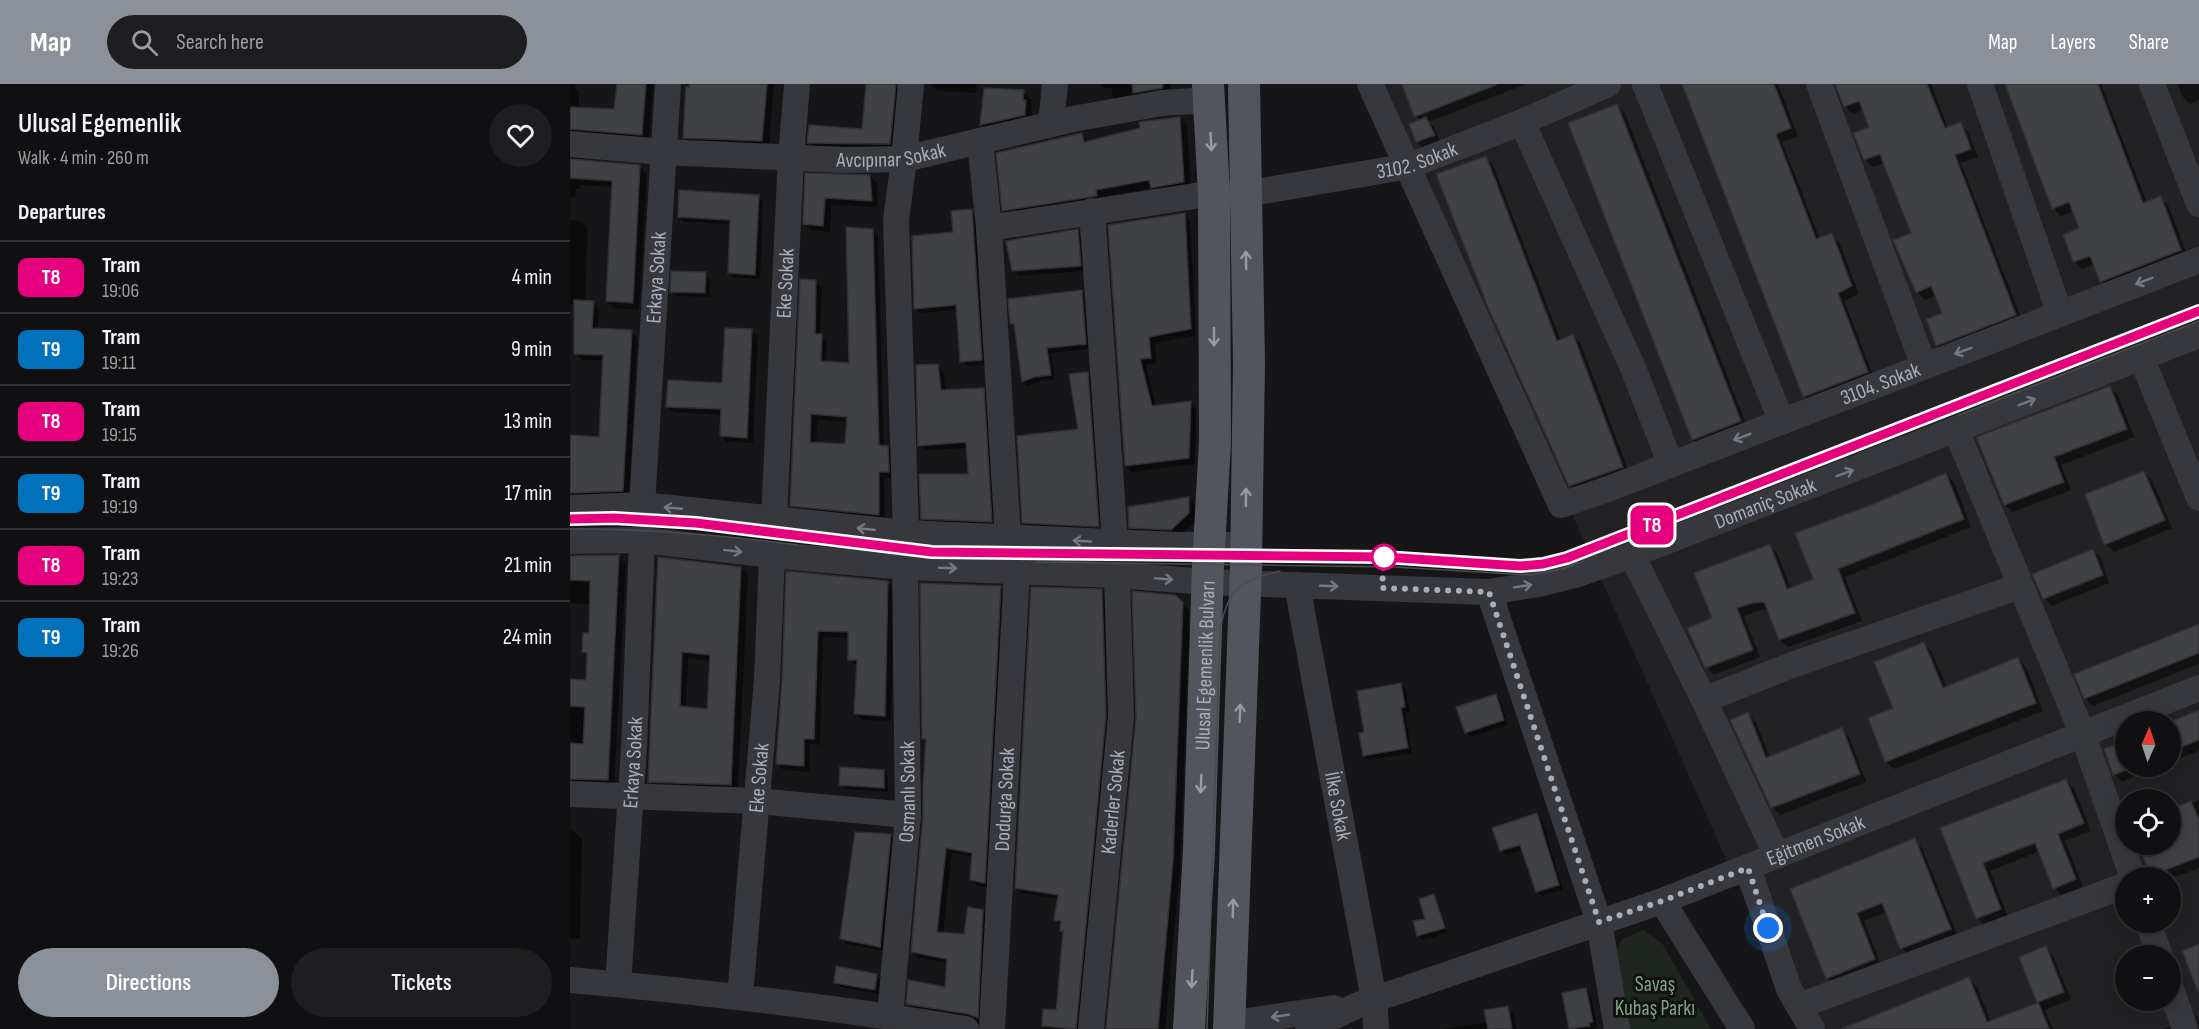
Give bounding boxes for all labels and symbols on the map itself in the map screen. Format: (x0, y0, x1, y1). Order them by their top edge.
one-way arrow (1206, 132, 1217, 152)
street label: 3102. Sokak (1375, 136, 1461, 184)
street label: Avcıpınar Sokak (835, 137, 948, 173)
street label: Erkaya Sokak (641, 231, 671, 324)
street label: Eke Sokak (771, 248, 799, 319)
one-way arrow (1241, 250, 1252, 270)
one-way arrow (2136, 276, 2154, 287)
one-way arrow (1208, 327, 1220, 347)
one-way arrow (1954, 347, 1972, 358)
street label: 3104. Sokak (1837, 357, 1924, 410)
one-way arrow (2017, 396, 2036, 407)
one-way arrow (1733, 432, 1752, 443)
one-way arrow (1835, 466, 1854, 477)
street label: Domaniç Sokak (1711, 472, 1820, 534)
one-way arrow (1241, 487, 1252, 507)
one-way arrow (663, 502, 683, 513)
line badge: T8 (1625, 506, 1679, 544)
one-way arrow (857, 523, 877, 534)
one-way arrow (1073, 536, 1093, 547)
unlabelled marker (1371, 544, 1397, 570)
one-way arrow (722, 546, 742, 557)
one-way arrow (938, 563, 958, 574)
one-way arrow (1153, 574, 1173, 585)
street label: Ulusal Egemenlik Bulvarı (1190, 580, 1220, 751)
one-way arrow (1318, 580, 1338, 591)
one-way arrow (1513, 581, 1532, 592)
one-way arrow (1235, 703, 1246, 723)
north arrow (2115, 711, 2181, 777)
street label: Erkaya Sokak (617, 716, 648, 809)
street label: Osmanlı Sokak (893, 741, 921, 844)
street label: Eke Sokak (743, 742, 774, 814)
street label: Dodurga Sokak (989, 747, 1020, 852)
street label: Kaderler Sokak (1095, 749, 1130, 855)
street label: İlke Sokak (1319, 770, 1357, 843)
one-way arrow (1196, 774, 1207, 794)
street label: Eğitmen Sokak (1763, 809, 1868, 871)
one-way arrow (1228, 898, 1239, 918)
your location (1753, 913, 1783, 943)
one-way arrow (1186, 968, 1197, 988)
park label: Savaş Kubaş Parkı (1615, 972, 1695, 1021)
one-way arrow (1270, 1011, 1290, 1022)

